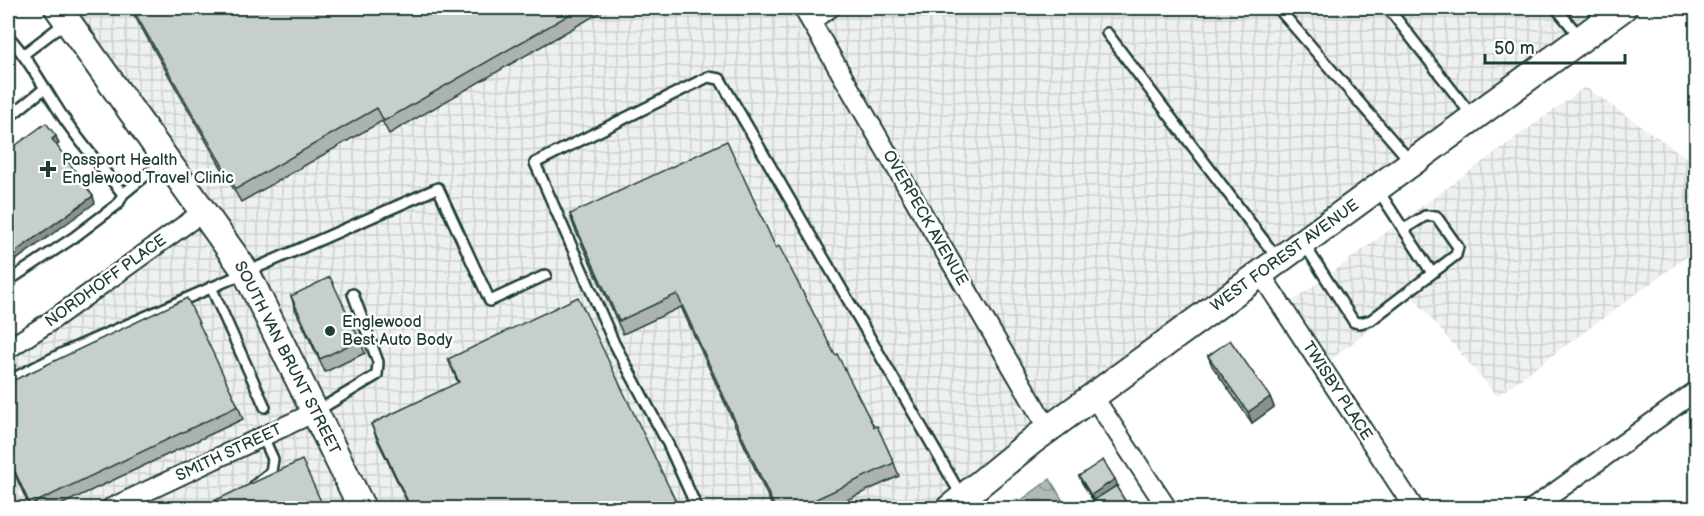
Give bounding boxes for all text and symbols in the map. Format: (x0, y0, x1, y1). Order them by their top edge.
scale bar (1485, 27, 1624, 65)
text: 50 m (1494, 38, 1535, 59)
street label: OVERPECK AVENUE (878, 147, 972, 289)
place label: Passport Health Englewood Travel Clinic (62, 151, 234, 188)
marker: Passport Health Englewood Travel Clinic (39, 160, 57, 178)
street label: WEST FOREST AVENUE (1207, 196, 1363, 316)
street label: NORDHOFF PLACE (42, 231, 170, 331)
street label: SOUTH VAN BRUNT STREET (230, 258, 344, 458)
place label: Englewood Best Auto Body (342, 313, 453, 350)
marker: Englewood Best Auto Body (323, 324, 337, 338)
street label: TWISBY PLACE (1298, 338, 1376, 444)
street label: SMITH STREET (173, 420, 285, 486)

